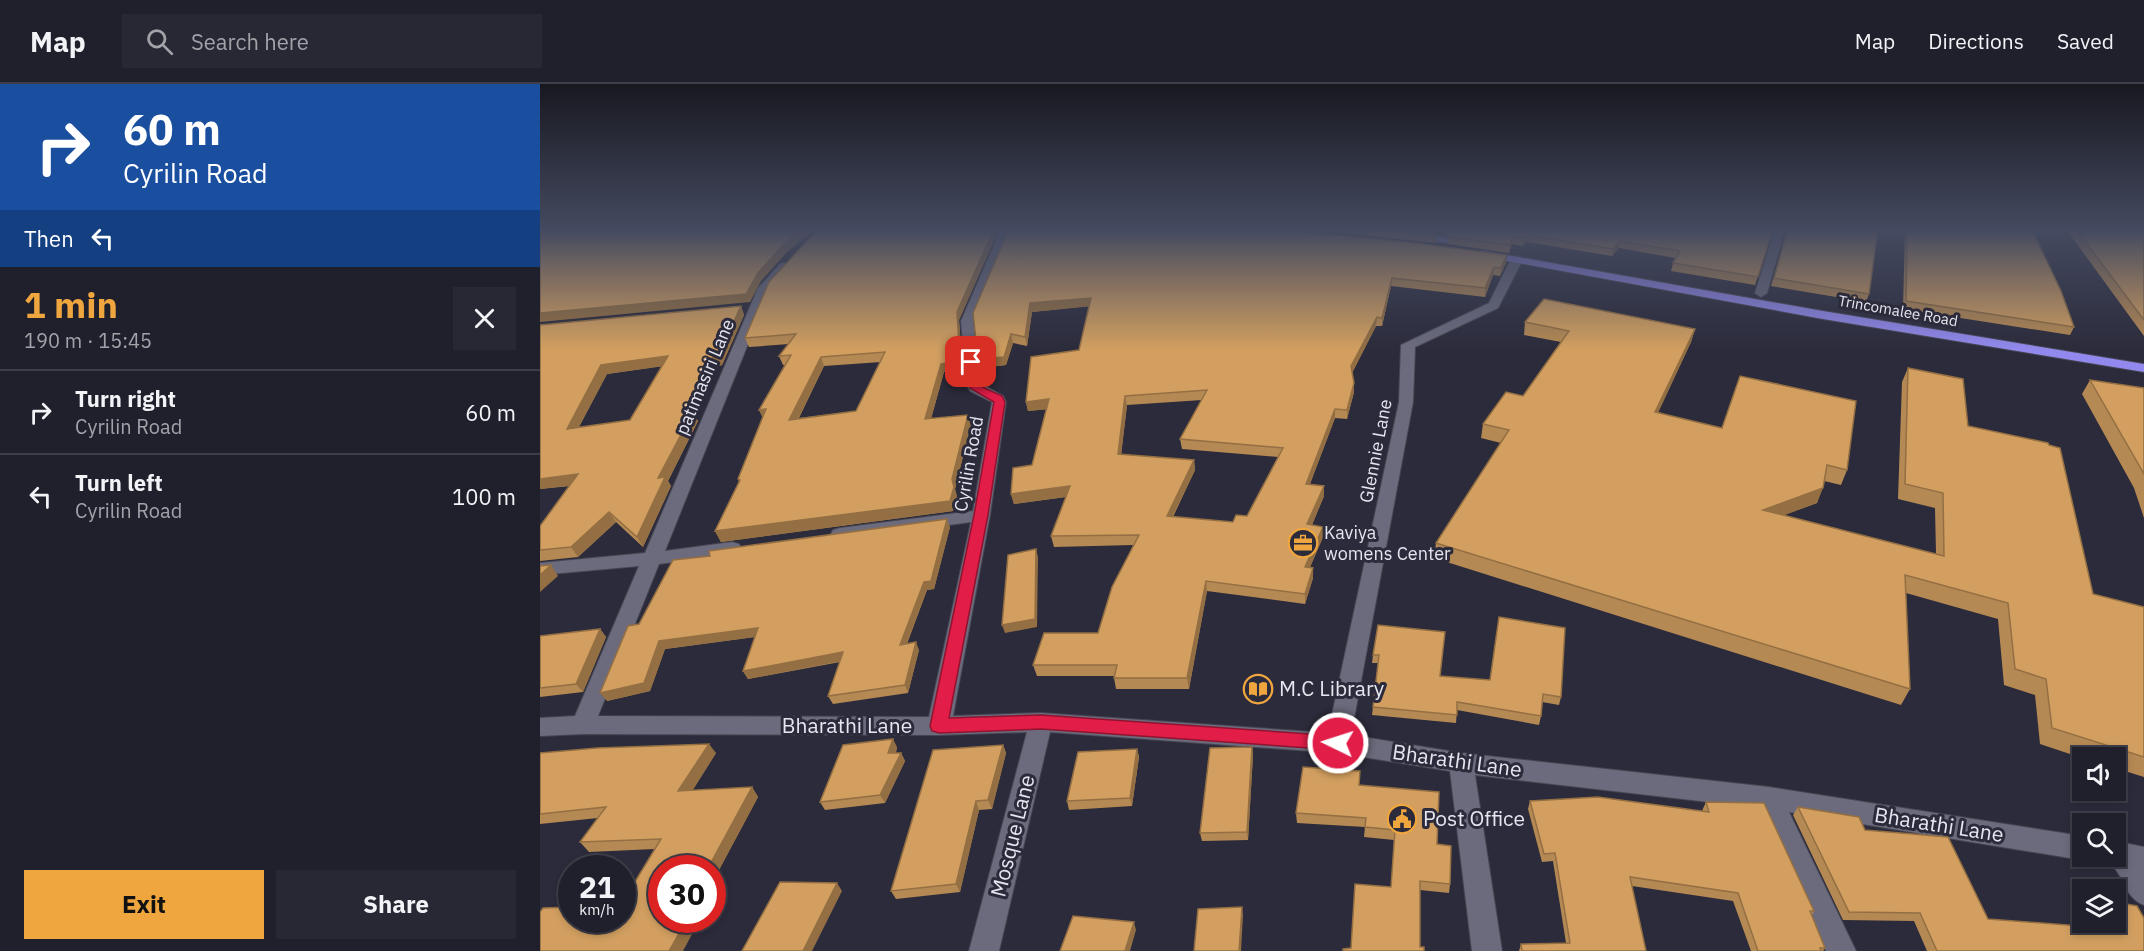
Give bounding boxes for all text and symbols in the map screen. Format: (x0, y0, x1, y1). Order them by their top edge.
search box (122, 14, 542, 68)
text: Map (30, 23, 86, 60)
icon: search (143, 25, 176, 58)
text: Search here (191, 27, 309, 56)
text: Map (1855, 27, 1895, 55)
text: Directions (1928, 27, 2024, 55)
text: Saved (2057, 27, 2114, 55)
text: 60 m (123, 102, 221, 157)
icon: right (24, 108, 102, 186)
text: Cyrilin Road (123, 155, 268, 190)
icon: left (86, 222, 119, 255)
text: Then (24, 224, 74, 253)
text: 1 min (24, 281, 118, 328)
button: close (453, 287, 516, 350)
street label: Trincomalee Road (1837, 291, 1959, 330)
street label: patimasiri Lane (670, 315, 739, 438)
text: 190 m · 15:45 (24, 327, 152, 354)
pin (945, 336, 996, 387)
icon: arrive (954, 345, 987, 378)
text: Turn right (75, 384, 176, 413)
icon: right (24, 396, 57, 429)
street label: Glennie Lane (1354, 397, 1397, 505)
text: 60 m (465, 398, 516, 427)
text: Cyrilin Road (75, 413, 182, 440)
street label: Cyrilin Road (949, 414, 988, 513)
text: Turn left (75, 468, 163, 497)
icon: left (24, 480, 57, 513)
text: 100 m (452, 482, 516, 511)
text: Cyrilin Road (75, 497, 182, 524)
place label: Kaviya womens Center (1324, 521, 1451, 565)
office icon: Kaviya womens Center (1287, 527, 1319, 559)
library icon: M.C Library (1242, 673, 1274, 705)
place label: M.C Library (1279, 674, 1385, 702)
street label: Bharathi Lane (782, 711, 912, 739)
position arrow (1306, 711, 1370, 775)
street label: Bharathi Lane (1391, 737, 1524, 783)
map controls (2072, 747, 2126, 933)
button: sound (2072, 747, 2126, 801)
street label: Mosque Lane (983, 772, 1041, 900)
street label: Bharathi Lane (1873, 800, 2006, 848)
public building icon: Post Office (1386, 803, 1418, 835)
place label: Post Office (1423, 804, 1525, 832)
button: search (2072, 813, 2126, 867)
speed limit sign: 30 (648, 855, 726, 933)
text: 21 (579, 867, 615, 906)
button: Exit (24, 870, 264, 939)
button: Share (276, 870, 516, 939)
button: layers (2072, 879, 2126, 933)
text: km/h (579, 900, 615, 919)

